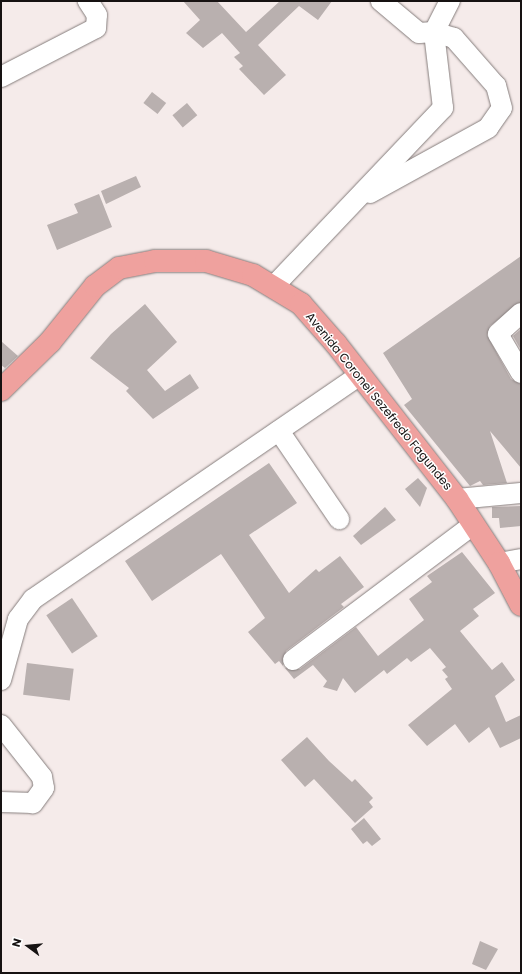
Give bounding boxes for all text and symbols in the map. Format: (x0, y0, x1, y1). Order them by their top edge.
street label: Avenida Coronel Sezefredo Fagundes (303, 309, 455, 493)
north arrow (8, 926, 48, 966)
text: N (8, 937, 25, 949)

